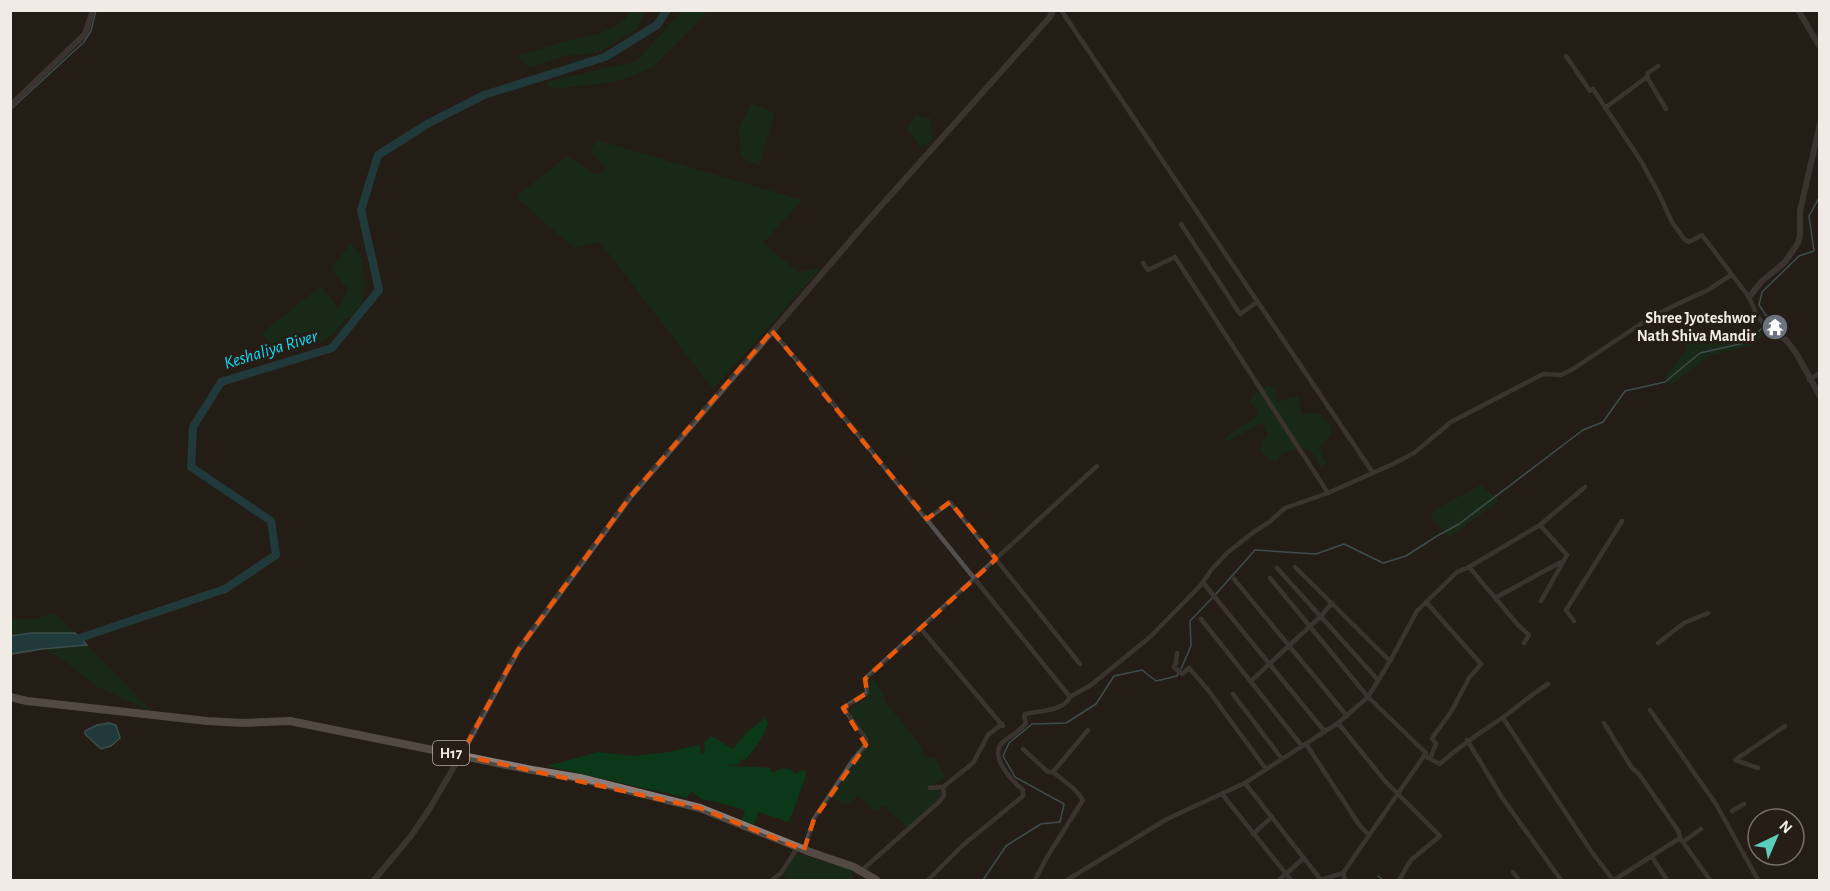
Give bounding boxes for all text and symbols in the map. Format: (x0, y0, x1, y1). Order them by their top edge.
place label: Shree Jyoteshwor Nath Shiva Mandir (1637, 310, 1756, 344)
temple icon: Shree Jyoteshwor Nath Shiva Mandir (1760, 312, 1790, 342)
water label: Keshaliya River (222, 327, 321, 373)
road number: H17 (433, 741, 469, 765)
north arrow (1746, 807, 1806, 867)
text: N (1776, 817, 1795, 837)

